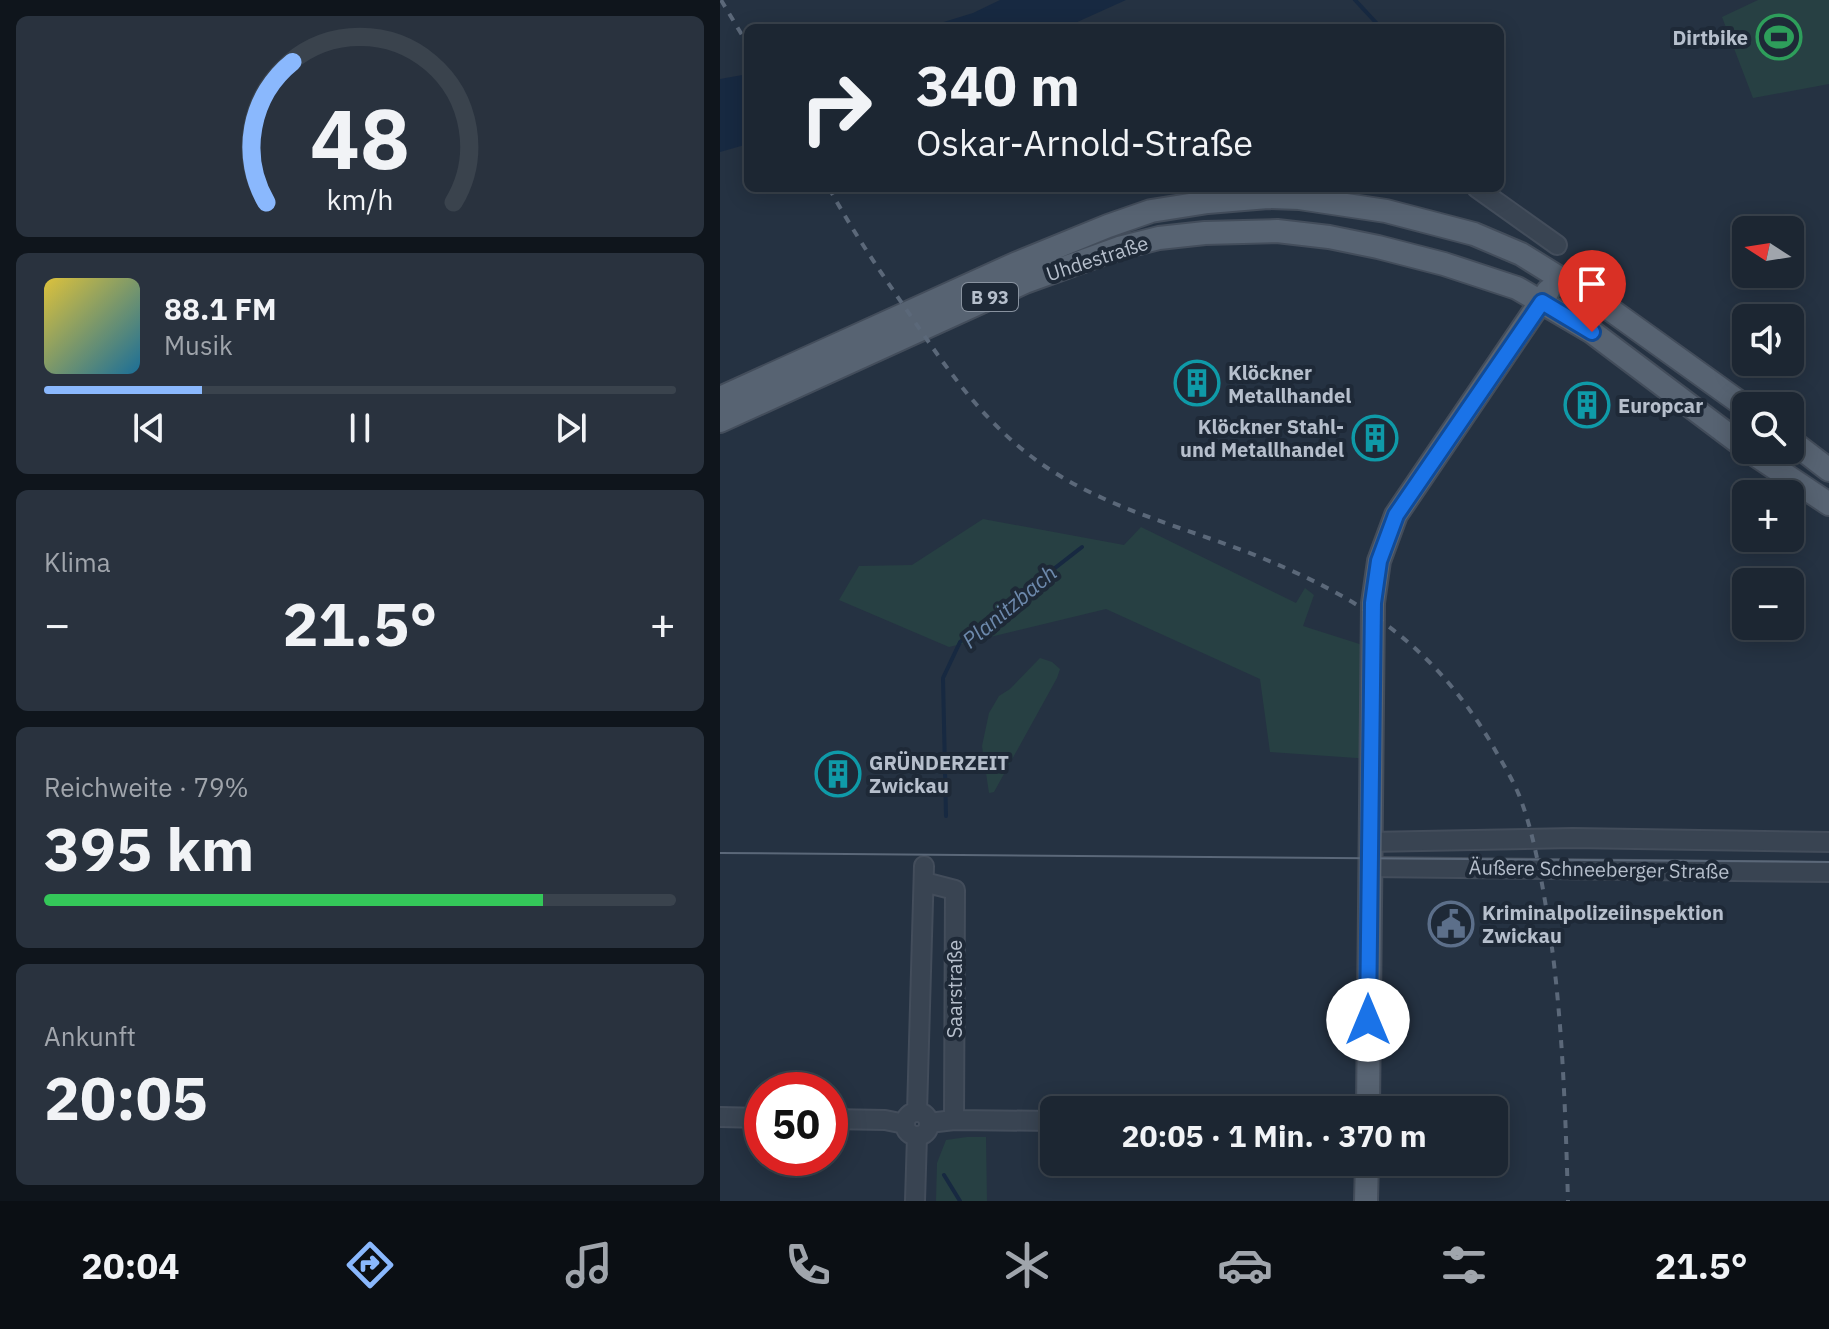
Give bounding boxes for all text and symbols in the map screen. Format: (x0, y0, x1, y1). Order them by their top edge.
sports icon: Dirtbike (1755, 13, 1803, 61)
place label: Dirtbike (1672, 24, 1748, 51)
text: 340 m (916, 49, 1080, 121)
icon: right (784, 56, 888, 160)
text: 48 (310, 83, 410, 191)
text: Oskar-Arnold-Straße (916, 119, 1253, 166)
text: km/h (326, 181, 394, 218)
north arrow (1732, 216, 1804, 288)
map controls (1732, 216, 1804, 640)
street label: Uhdestraße (1042, 229, 1152, 287)
pin (1558, 250, 1626, 332)
icon: arrive (1570, 262, 1614, 306)
road number: B 93 (962, 283, 1018, 311)
text: 88.1 FM (164, 289, 277, 328)
button: sound (1732, 304, 1804, 376)
text: Musik (164, 328, 233, 362)
building icon: Klöckner Metallhandel (1173, 359, 1221, 407)
place label: Klöckner Metallhandel (1228, 359, 1351, 409)
building icon: Europcar (1563, 381, 1611, 429)
place label: Europcar (1618, 392, 1703, 419)
button: search (1732, 392, 1804, 464)
icon: previous (127, 406, 171, 450)
icon: pause (338, 406, 382, 450)
icon: next (549, 406, 593, 450)
place label: Klöckner Stahl- und Metallhandel (1180, 413, 1344, 463)
building icon: Klöckner Stahl- und Metallhandel (1351, 414, 1399, 462)
button: + (1732, 480, 1804, 552)
text: Klima (44, 545, 111, 579)
water label: Planitzbach (956, 558, 1062, 654)
button: − (1732, 568, 1804, 640)
text: 21.5° (283, 584, 437, 663)
text: − (44, 595, 70, 652)
text: + (650, 595, 676, 652)
place label: GRÜNDERZEIT Zwickau (869, 749, 1009, 799)
building icon: GRÜNDERZEIT Zwickau (814, 750, 862, 798)
text: Reichweite · 79% (44, 770, 249, 804)
text: 395 km (44, 809, 254, 888)
street label: Äußere Schneeberger Straße (1469, 853, 1730, 885)
place label: Kriminalpolizeiinspektion Zwickau (1482, 899, 1724, 949)
public building icon: Kriminalpolizeiinspektion Zwickau (1427, 900, 1475, 948)
street label: Saarstraße (941, 940, 968, 1038)
position arrow (1326, 978, 1410, 1062)
text: Ankunft (44, 1019, 136, 1053)
text: 20:05 (44, 1058, 208, 1137)
speed limit sign: 50 (744, 1072, 848, 1176)
text: 20:05 · 1 Min. · 370 m (1121, 1116, 1427, 1155)
icon: directions (342, 1237, 398, 1293)
icon: music (561, 1237, 617, 1293)
icon: phone (780, 1237, 836, 1293)
icon: climate (999, 1237, 1055, 1293)
icon: car (1217, 1237, 1273, 1293)
icon: filters (1436, 1237, 1492, 1293)
text: 20:04 (81, 1242, 180, 1289)
text: 21.5° (1655, 1242, 1748, 1289)

